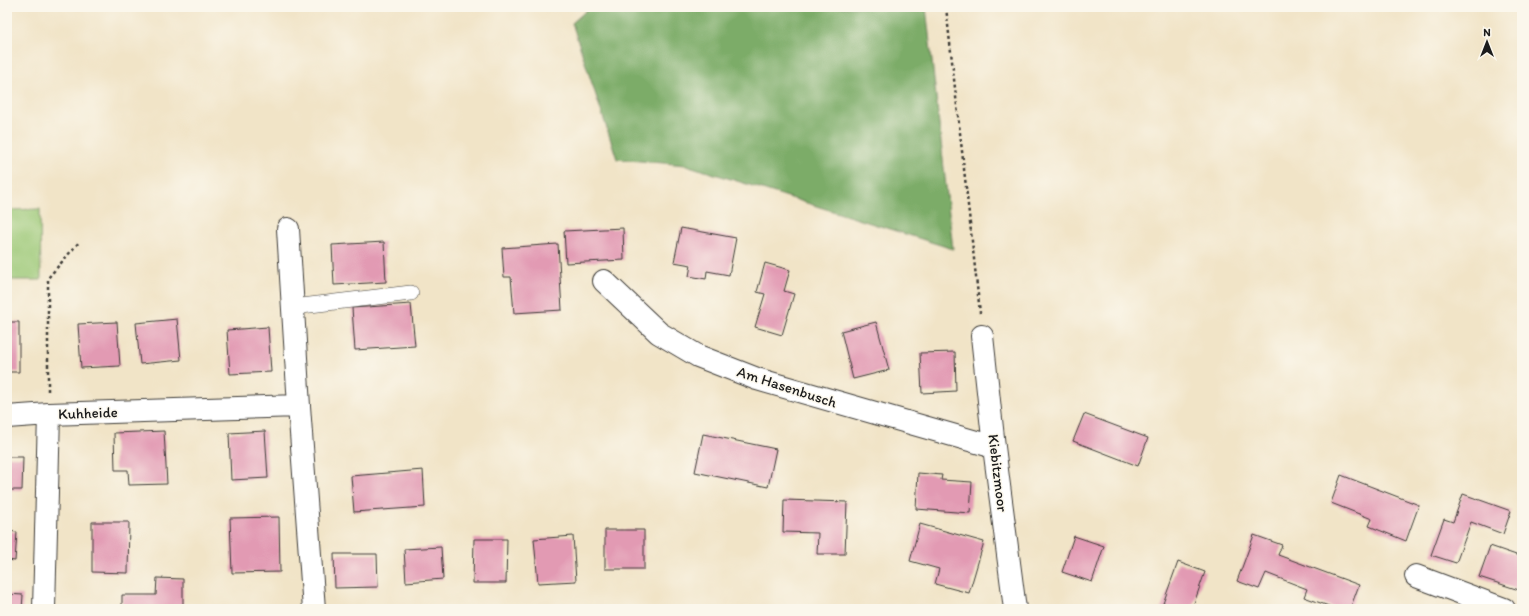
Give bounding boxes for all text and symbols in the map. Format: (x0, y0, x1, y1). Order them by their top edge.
north arrow (1467, 22, 1507, 62)
text: N (1483, 26, 1491, 39)
street label: Am Hasenbusch (735, 362, 839, 412)
street label: Kuhheide (58, 403, 118, 423)
street label: Kiebitzmoor (984, 433, 1012, 513)

